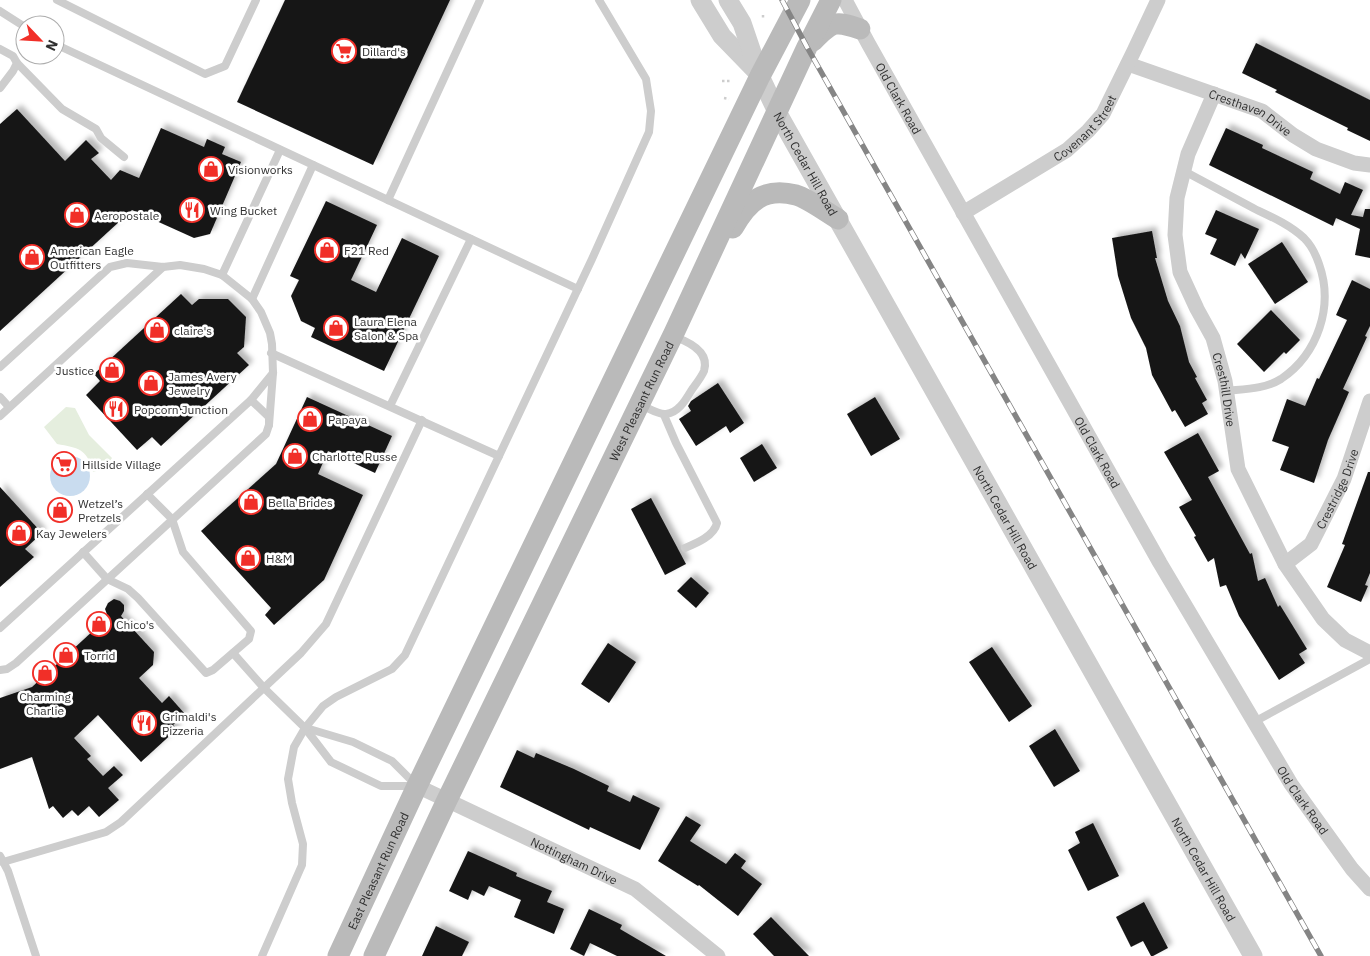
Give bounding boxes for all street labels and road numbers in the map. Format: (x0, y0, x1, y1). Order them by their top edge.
street label: Old Clark Road (873, 60, 925, 137)
street label: Cresthaven Drive (1207, 85, 1295, 139)
street label: Covenant Street (1050, 92, 1119, 164)
street label: North Cedar Hill Road (771, 109, 841, 218)
street label: West Pleasant Run Road (606, 338, 676, 463)
street label: Cresthill Drive (1210, 351, 1239, 428)
street label: Old Clark Road (1072, 414, 1124, 491)
street label: Crestridge Drive (1312, 446, 1361, 531)
street label: North Cedar Hill Road (970, 463, 1041, 572)
street label: Old Clark Road (1274, 763, 1332, 837)
street label: East Pleasant Run Road (344, 810, 411, 932)
street label: North Cedar Hill Road (1169, 815, 1239, 924)
street label: Nottingham Drive (529, 833, 620, 887)

